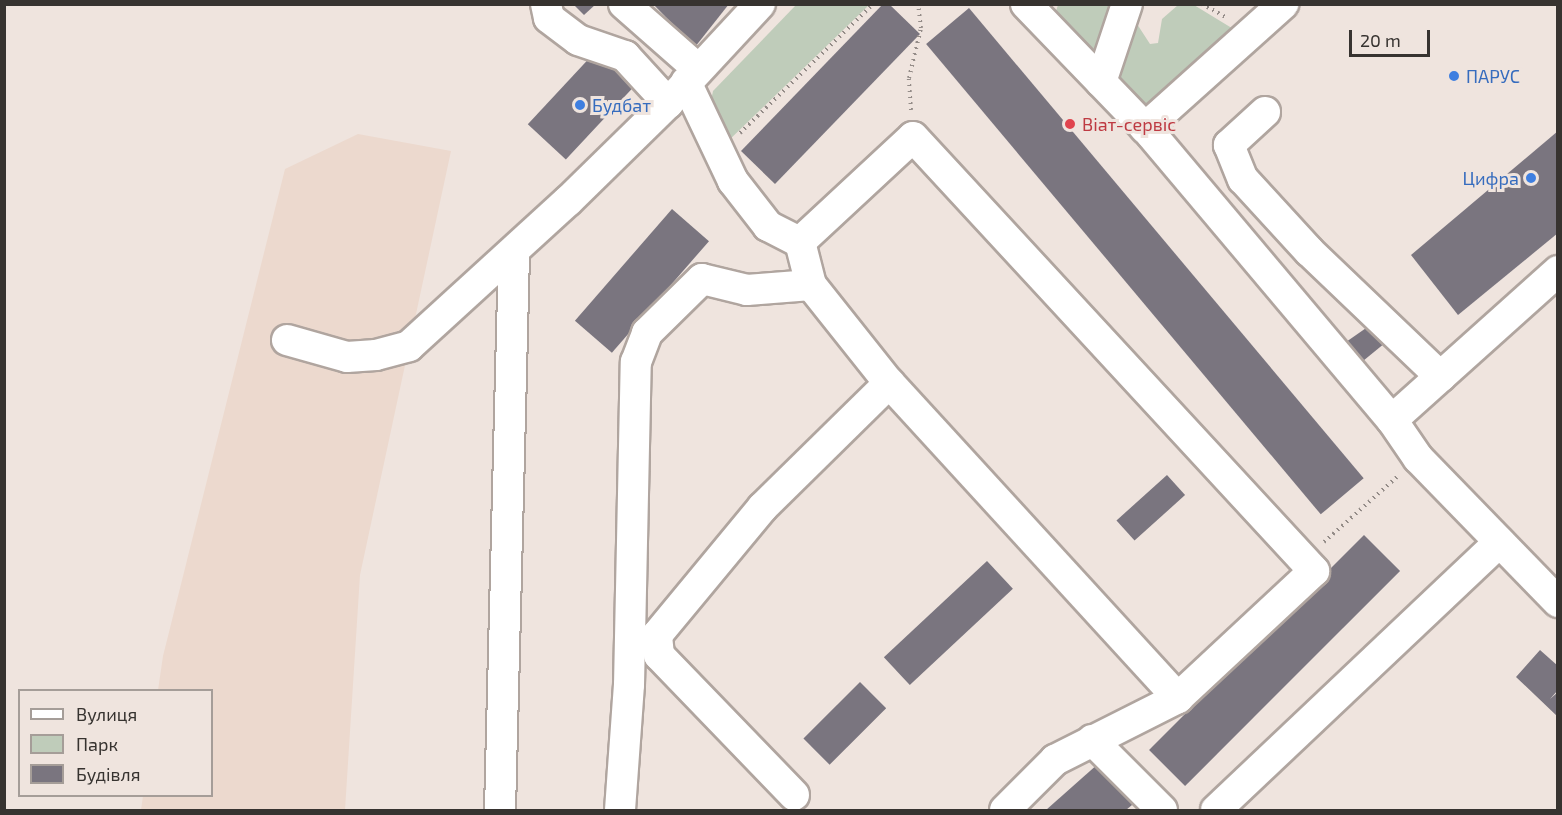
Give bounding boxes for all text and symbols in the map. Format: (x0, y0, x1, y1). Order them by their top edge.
scale bar (1352, 18, 1433, 56)
text: 20 m (1360, 29, 1401, 51)
place label: ПАРУС (1466, 65, 1520, 87)
marker: ПАРУС (1447, 69, 1461, 83)
place label: Будбат (592, 94, 651, 116)
marker: Будбат (573, 98, 587, 112)
place label: Віат-сервіс (1082, 113, 1176, 135)
marker: Віат-сервіс (1063, 117, 1077, 131)
place label: Цифра (1463, 167, 1519, 189)
marker: Цифра (1524, 171, 1538, 185)
legend (18, 689, 213, 797)
text: Вулиця (76, 703, 137, 725)
text: Парк (76, 733, 118, 755)
text: Будівля (76, 763, 140, 785)

